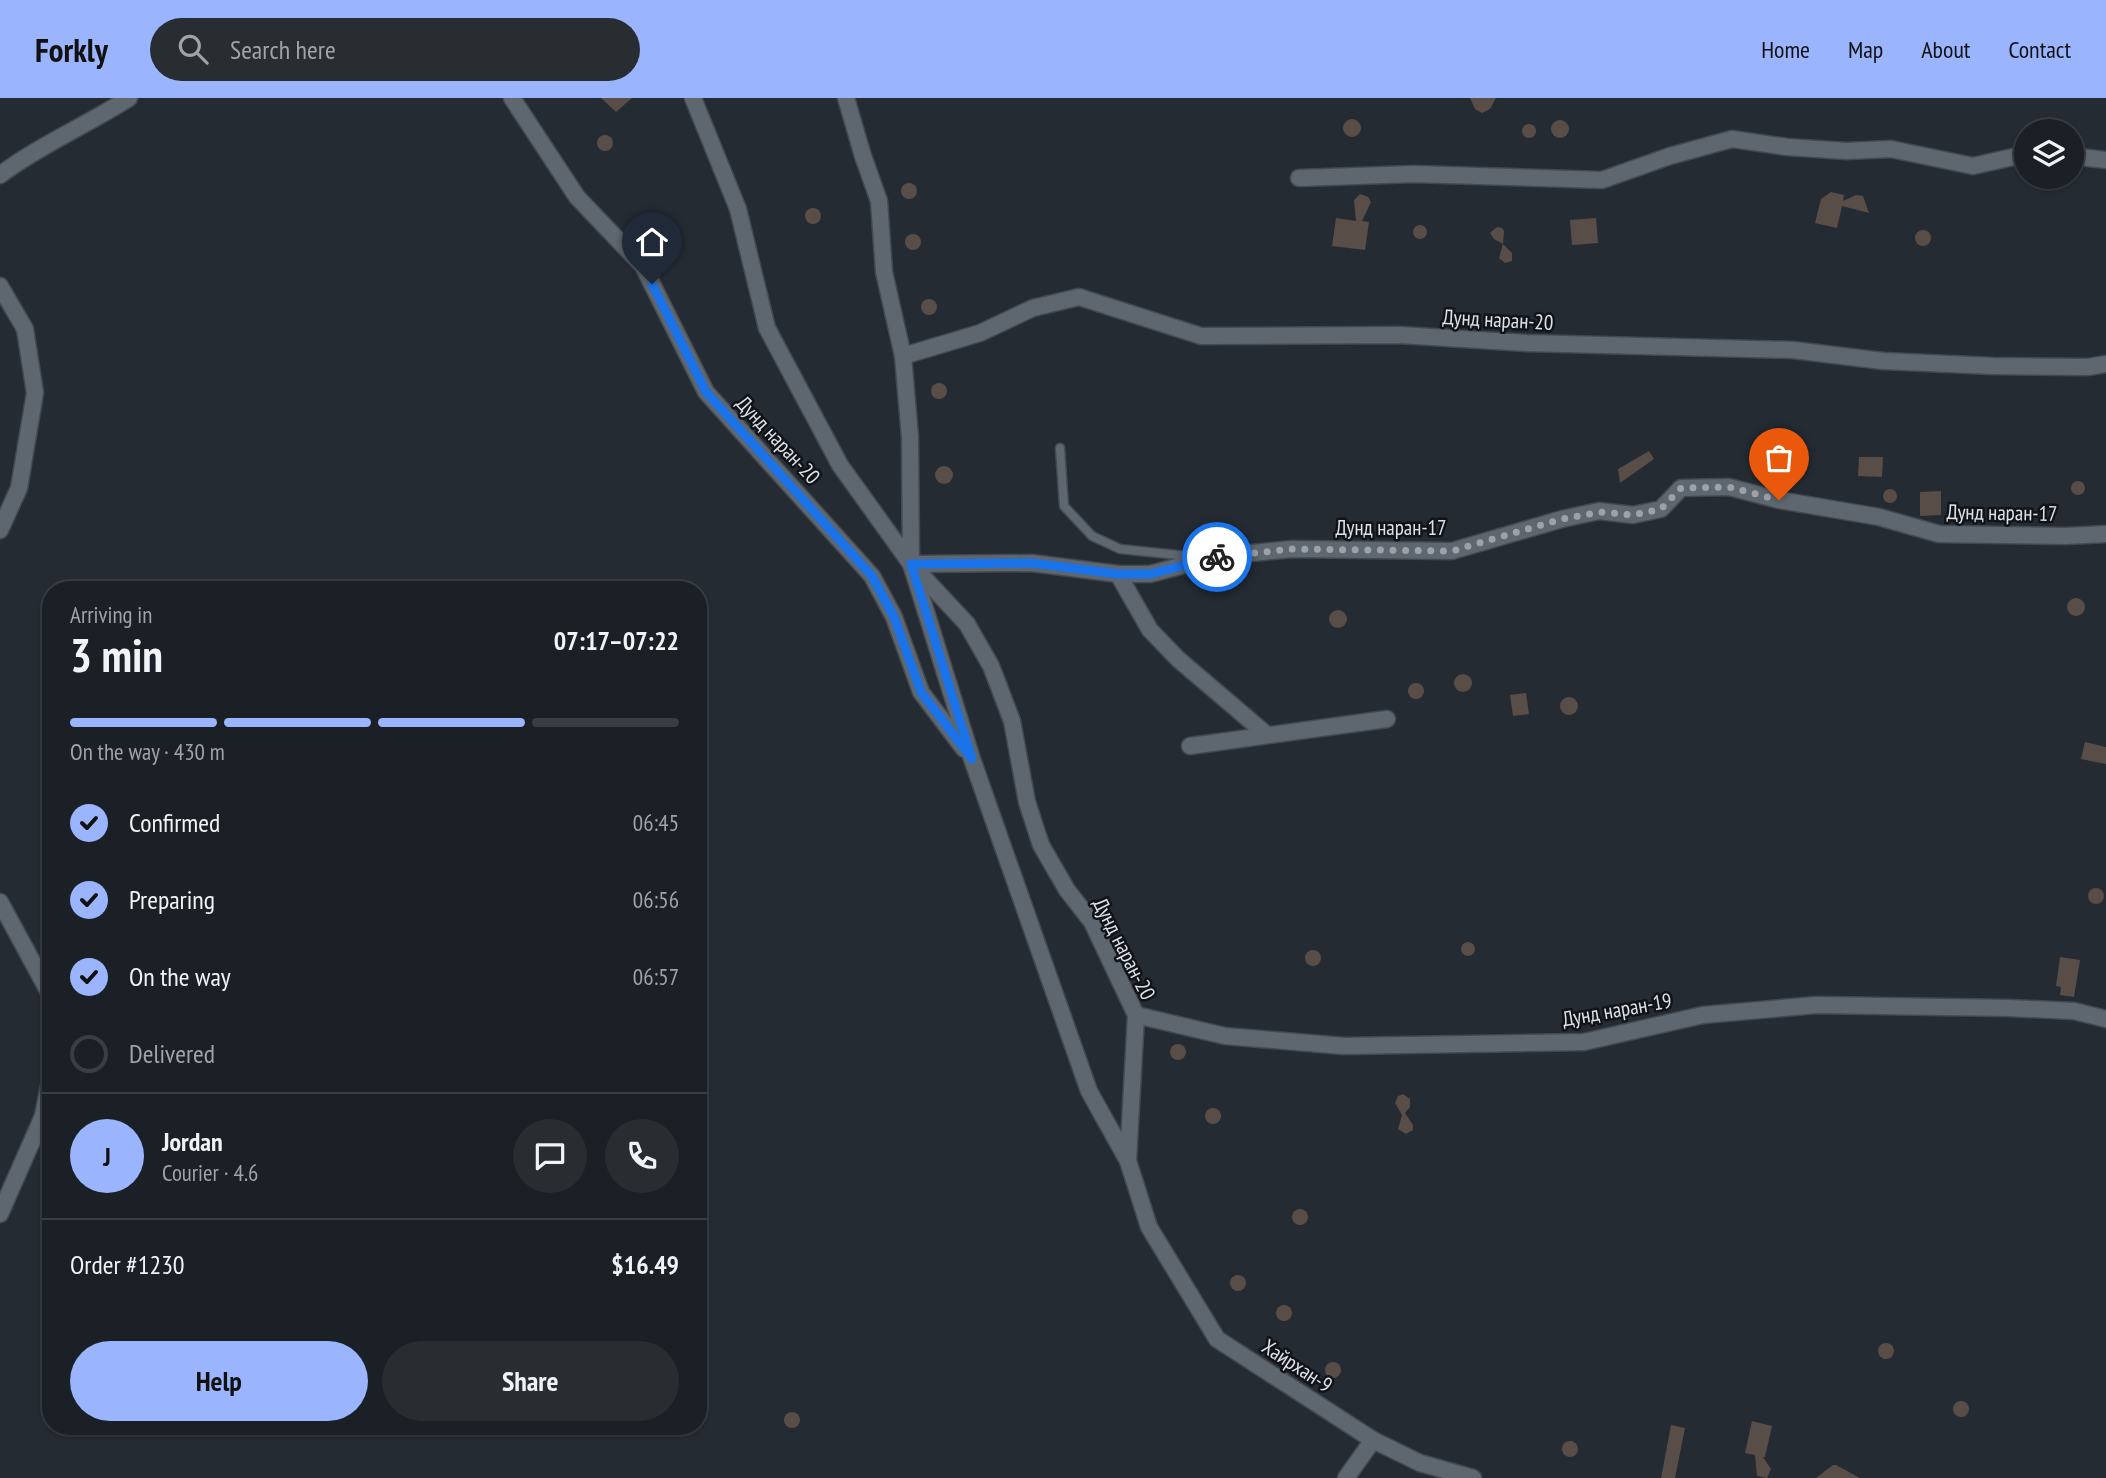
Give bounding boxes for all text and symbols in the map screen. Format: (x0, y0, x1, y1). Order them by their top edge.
search box (150, 18, 640, 81)
text: Forkly (35, 28, 108, 71)
icon: search (174, 30, 212, 68)
text: Search here (230, 33, 336, 66)
text: Home (1761, 34, 1810, 65)
text: Map (1848, 34, 1883, 65)
text: About (1921, 34, 1970, 65)
text: Contact (2008, 34, 2071, 65)
map controls (2014, 119, 2084, 189)
button: layers (2014, 119, 2084, 189)
pin (622, 212, 682, 284)
icon: home (633, 223, 671, 261)
street label: Дунд наран-20 (1442, 303, 1554, 336)
street label: Дунд наран-20 (731, 390, 826, 489)
pin (1749, 428, 1809, 500)
icon: bag (1760, 439, 1798, 477)
street label: Дунд наран-17 (1946, 498, 2058, 527)
street label: Дунд наран-17 (1336, 514, 1446, 541)
courier (1182, 522, 1252, 592)
icon: bike (1198, 538, 1236, 576)
text: Arriving in (70, 600, 152, 629)
text: 07:17–07:22 (554, 624, 679, 657)
text: 3 min (70, 625, 163, 685)
text: On the way · 430 m (70, 737, 225, 766)
icon: check (70, 804, 108, 842)
text: Confirmed (129, 806, 220, 839)
text: 06:45 (633, 808, 679, 837)
icon: check (70, 881, 108, 919)
text: Preparing (129, 883, 215, 916)
text: 06:56 (633, 885, 679, 914)
street label: Дунд наран-20 (1087, 893, 1162, 1004)
icon: check (70, 958, 108, 996)
text: On the way (129, 960, 231, 993)
text: 06:57 (633, 962, 679, 991)
street label: Дунд наран-19 (1560, 987, 1674, 1032)
text: Delivered (129, 1037, 215, 1070)
button: chat (513, 1119, 587, 1193)
button: phone (605, 1119, 679, 1193)
text: Jordan (162, 1125, 223, 1158)
text: J (103, 1140, 111, 1173)
text: Courier · 4.6 (162, 1158, 258, 1187)
text: Order #1230 (70, 1248, 185, 1281)
text: $16.49 (611, 1248, 679, 1281)
street label: Хайрхан-9 (1257, 1333, 1338, 1398)
button: Help (70, 1341, 368, 1421)
button: Share (382, 1341, 679, 1421)

